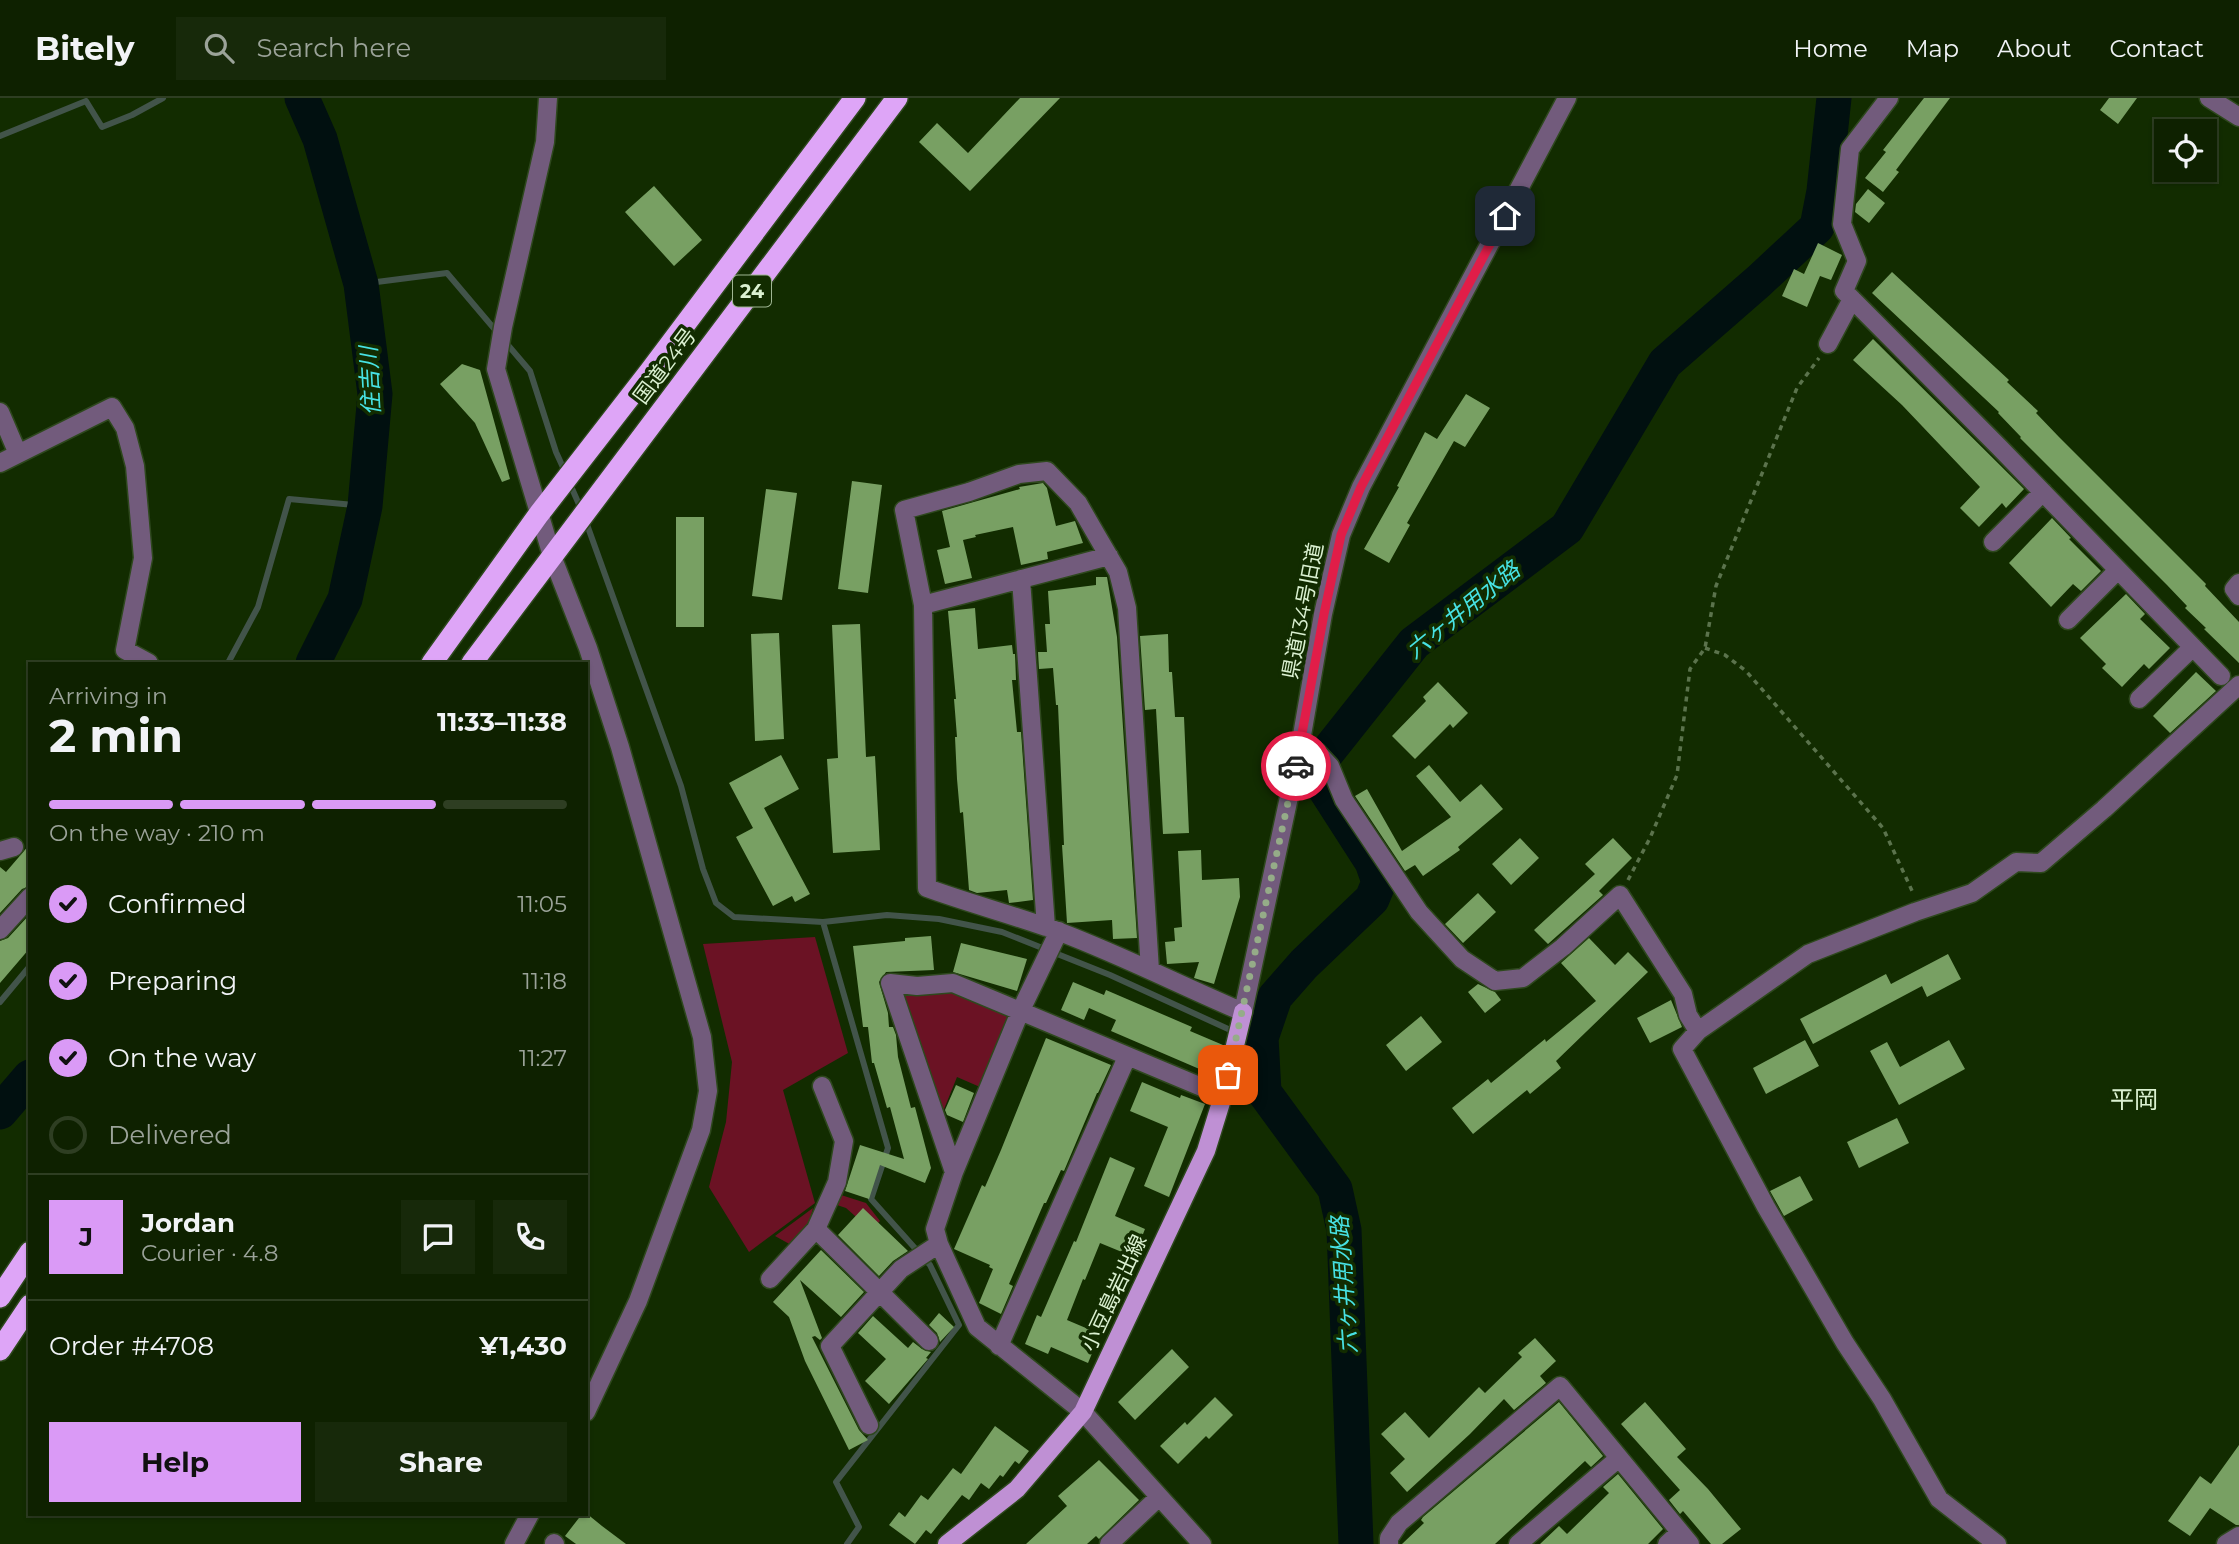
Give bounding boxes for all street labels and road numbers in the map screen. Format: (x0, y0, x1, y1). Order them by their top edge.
road number: 24 (733, 276, 771, 307)
street label: 国道24号 (628, 323, 701, 408)
street label: 県道134号旧道 (1277, 541, 1328, 681)
street label: 小豆島岩出線 (1076, 1230, 1152, 1355)

